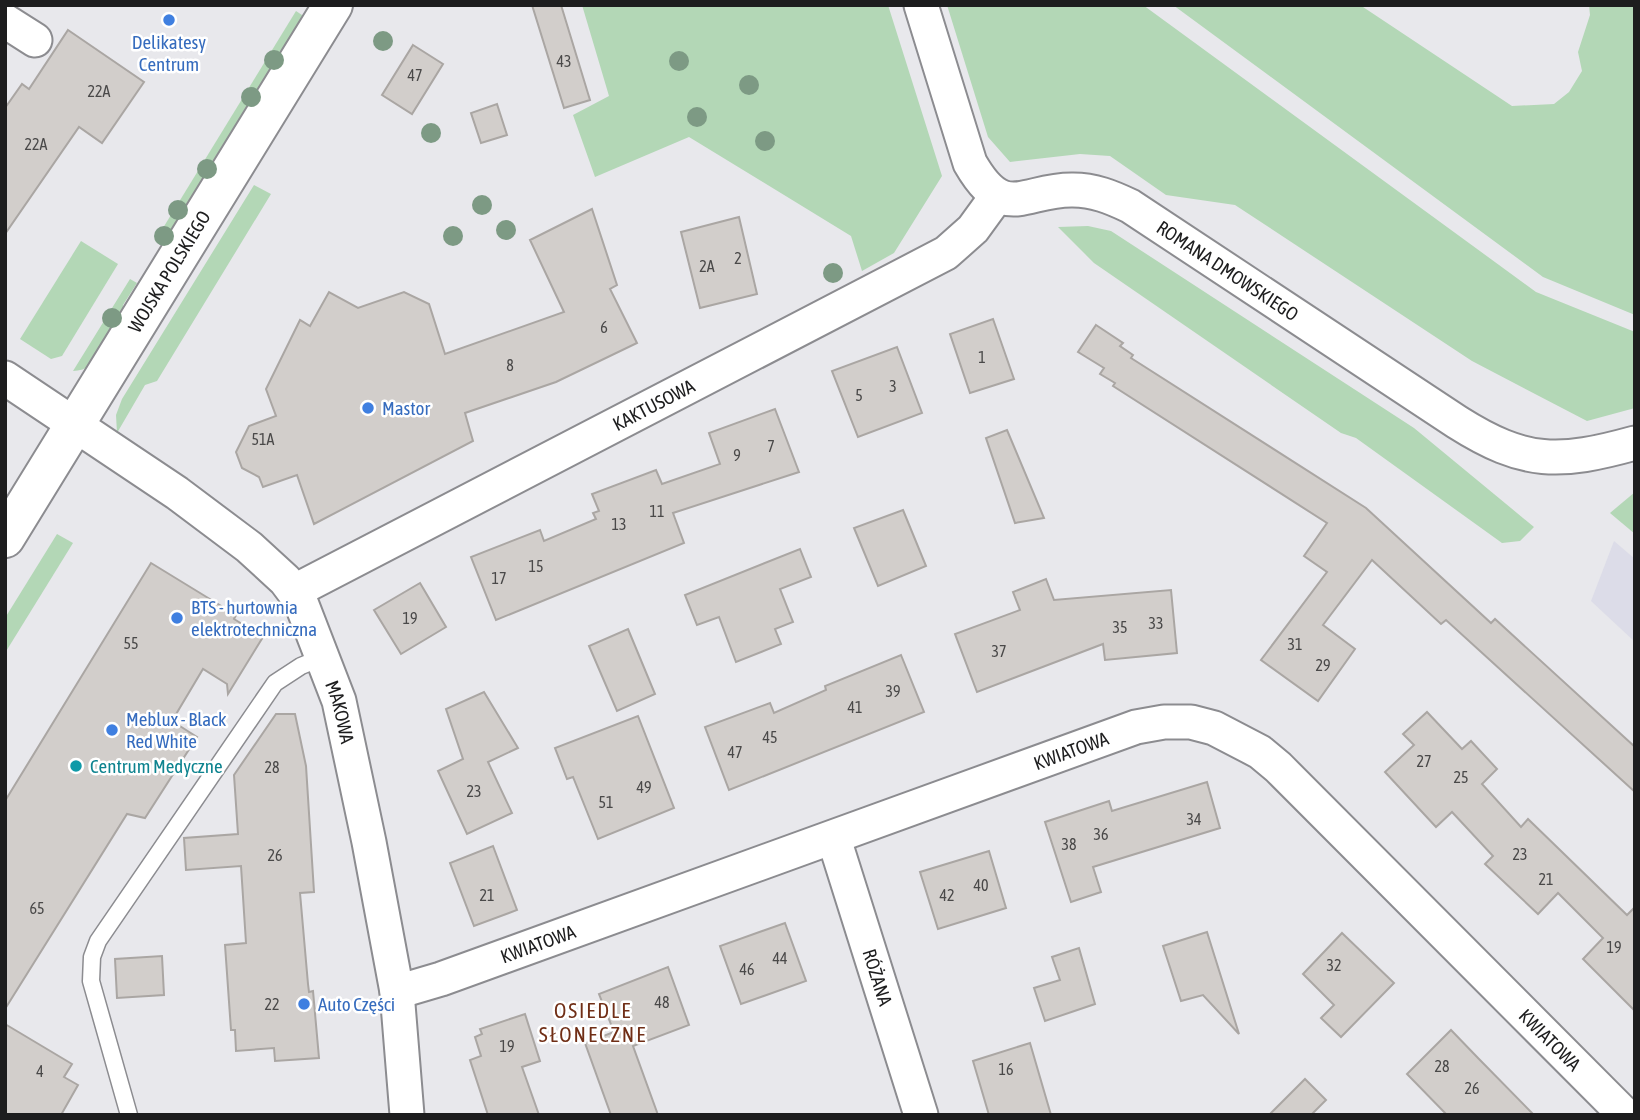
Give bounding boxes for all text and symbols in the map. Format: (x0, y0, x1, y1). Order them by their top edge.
marker: Delikatesy Centrum (161, 12, 177, 28)
place label: Delikatesy Centrum (132, 31, 206, 75)
house number: 43 (556, 52, 572, 70)
house number: 47 (407, 66, 423, 84)
house number: 22A (88, 82, 111, 100)
house number: 22A (25, 135, 48, 153)
street label: WOJSKA POLSKIEGO (123, 207, 215, 336)
street label: ROMANA DMOWSKIEGO (1153, 216, 1303, 325)
house number: 2 (734, 249, 742, 267)
house number: 2A (699, 257, 715, 275)
house number: 6 (600, 318, 608, 336)
house number: 1 (978, 348, 986, 366)
house number: 8 (506, 356, 514, 374)
street label: KAKTUSOWA (609, 374, 699, 435)
house number: 3 (889, 377, 897, 395)
house number: 5 (855, 386, 863, 404)
place label: Mastor (382, 397, 430, 419)
marker: Mastor (360, 400, 376, 416)
house number: 51A (252, 430, 275, 448)
house number: 7 (767, 437, 775, 455)
house number: 9 (733, 446, 741, 464)
house number: 11 (649, 502, 665, 520)
house number: 13 (611, 515, 627, 533)
house number: 15 (528, 557, 544, 575)
house number: 17 (491, 569, 507, 587)
place label: BTS - hurtownia elektrotechniczna (191, 596, 317, 640)
house number: 19 (402, 609, 418, 627)
marker: BTS - hurtownia elektrotechniczna (169, 610, 185, 626)
house number: 33 (1148, 614, 1164, 632)
house number: 35 (1112, 618, 1128, 636)
house number: 55 (123, 634, 139, 652)
house number: 31 (1287, 635, 1303, 653)
house number: 37 (991, 642, 1007, 660)
house number: 29 (1315, 656, 1331, 674)
street label: MAKOWA (321, 677, 359, 746)
house number: 39 (885, 682, 901, 700)
house number: 41 (847, 698, 863, 716)
place label: Meblux - Black Red White (126, 708, 227, 752)
marker: Meblux - Black Red White (104, 722, 120, 738)
street label: KWIATOWA (1031, 727, 1112, 774)
house number: 45 (762, 728, 778, 746)
house number: 47 (727, 743, 743, 761)
house number: 27 (1416, 752, 1432, 770)
place label: Centrum Medyczne (90, 755, 223, 777)
marker: Centrum Medyczne (68, 758, 84, 774)
house number: 28 (264, 758, 280, 776)
house number: 25 (1453, 768, 1469, 786)
house number: 49 (636, 778, 652, 796)
house number: 23 (466, 782, 482, 800)
house number: 51 (598, 793, 614, 811)
house number: 34 (1186, 810, 1202, 828)
house number: 36 (1093, 825, 1109, 843)
house number: 38 (1061, 835, 1077, 853)
house number: 23 (1512, 845, 1528, 863)
house number: 26 (267, 846, 283, 864)
house number: 21 (1538, 870, 1554, 888)
house number: 40 (973, 876, 989, 894)
house number: 21 (479, 886, 495, 904)
house number: 42 (939, 886, 955, 904)
house number: 65 (29, 899, 45, 917)
street label: KWIATOWA (497, 920, 579, 968)
house number: 19 (1606, 938, 1622, 956)
street label: RÓŻANA (858, 946, 897, 1009)
house number: 44 (772, 949, 788, 967)
house number: 32 (1326, 956, 1342, 974)
house number: 46 (739, 960, 755, 978)
place label: Auto Części (318, 993, 395, 1015)
house number: 48 (654, 993, 670, 1011)
house number: 22 (264, 995, 280, 1013)
marker: Auto Części (296, 996, 312, 1012)
district label: OSIEDLE SŁONECZNE (539, 998, 647, 1046)
street label: KWIATOWA (1515, 1004, 1586, 1076)
house number: 19 (499, 1037, 515, 1055)
house number: 28 (1434, 1057, 1450, 1075)
house number: 16 (998, 1060, 1014, 1078)
house number: 4 (36, 1062, 44, 1080)
house number: 26 (1464, 1079, 1480, 1097)

